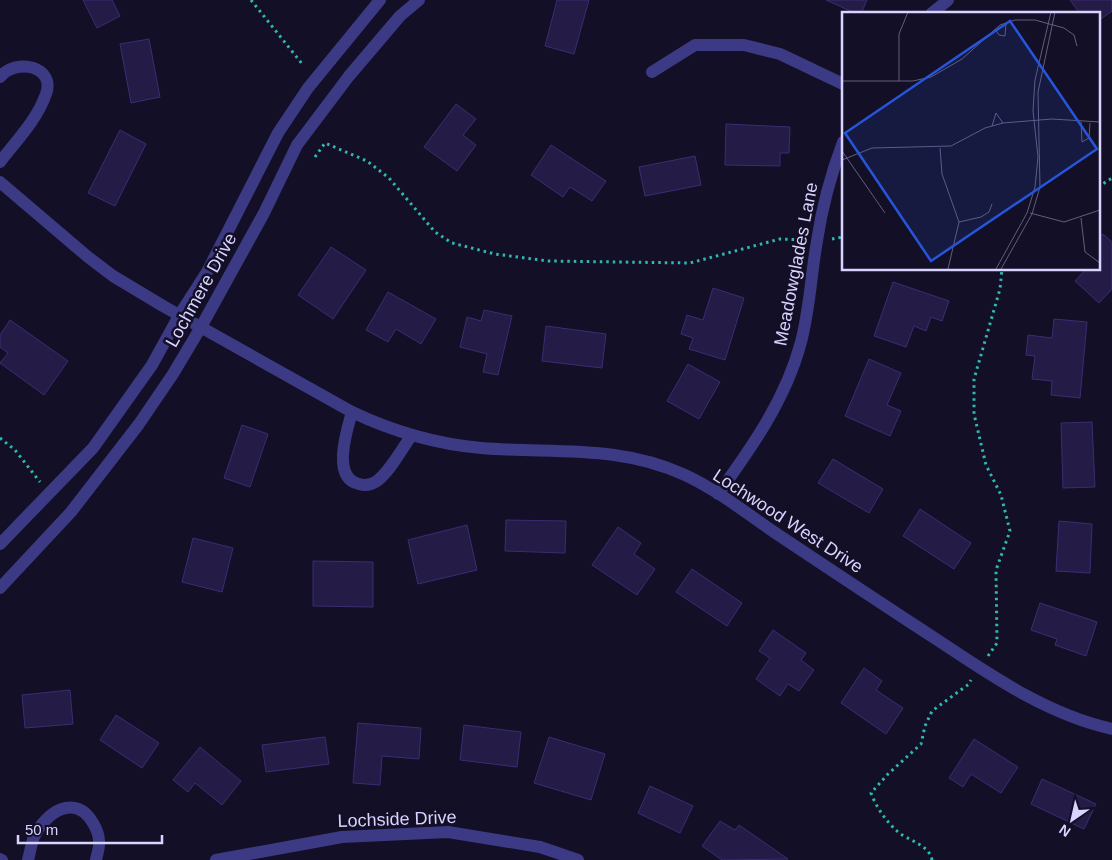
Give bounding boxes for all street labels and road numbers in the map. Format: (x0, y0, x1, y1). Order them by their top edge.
street label: Meadowglades Lane (770, 181, 822, 347)
street label: Lochmere Drive (161, 230, 241, 350)
street label: Lochwood West Drive (709, 465, 867, 577)
street label: Lochside Drive (337, 807, 457, 831)

